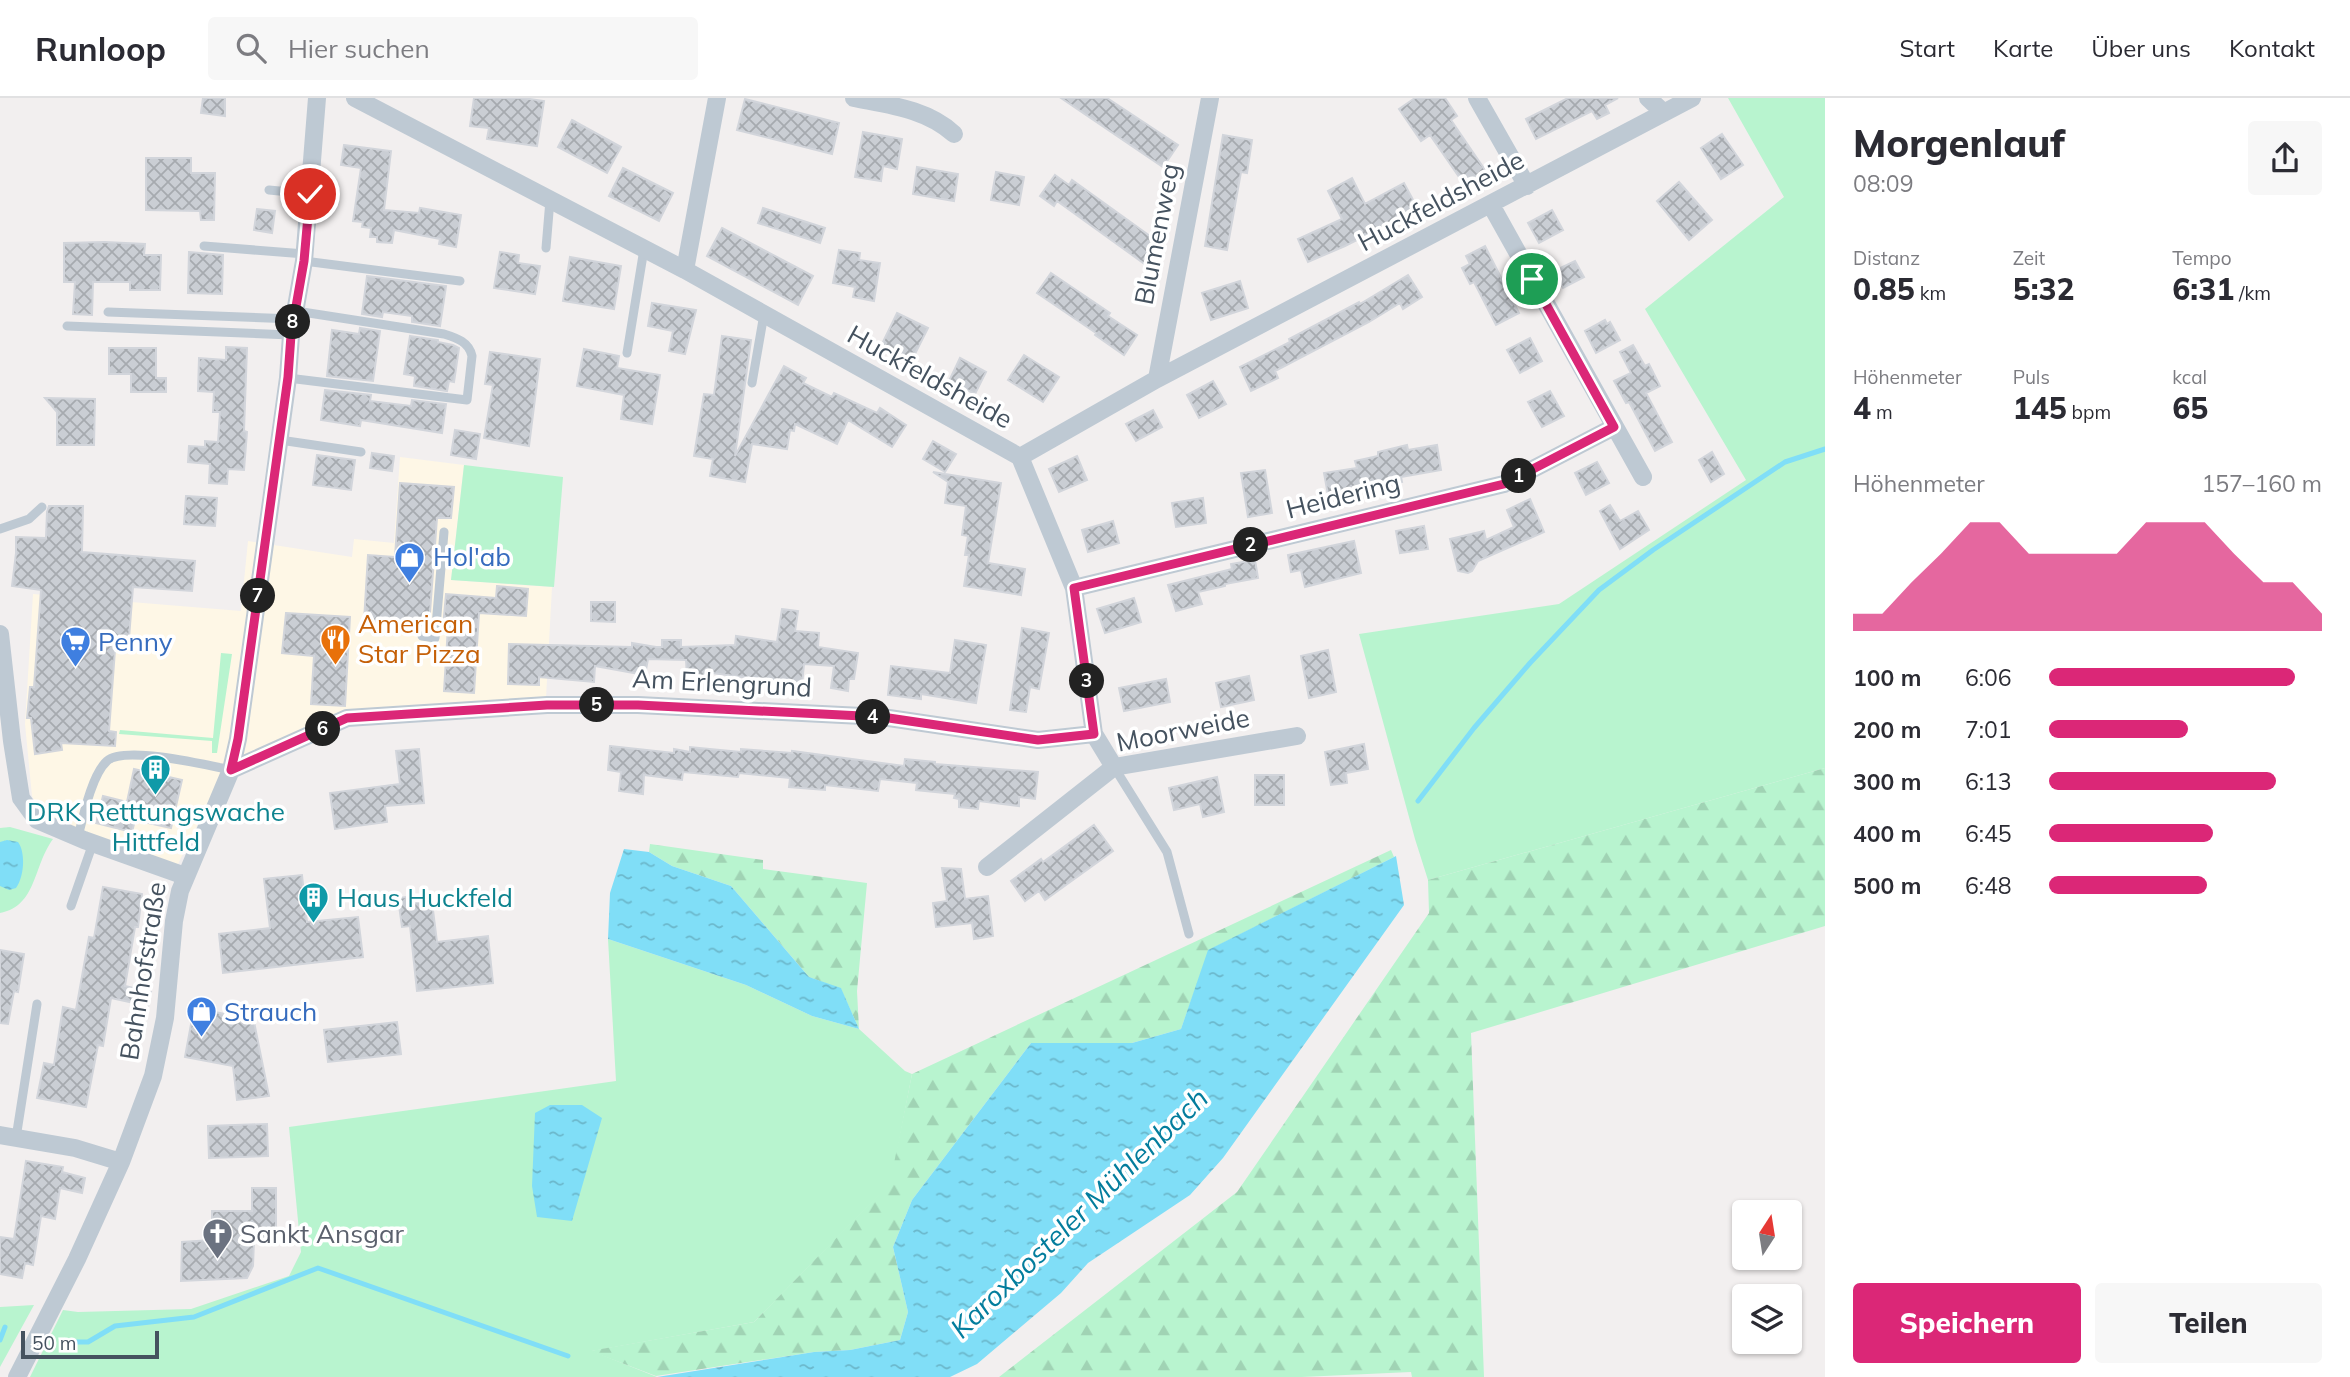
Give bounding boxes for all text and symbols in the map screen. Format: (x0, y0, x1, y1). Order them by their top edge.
search box (208, 17, 698, 80)
text: Runloop (35, 28, 166, 69)
icon: search (232, 29, 270, 67)
text: Hier suchen (288, 32, 430, 65)
text: Start (1899, 33, 1955, 63)
text: Karte (1993, 33, 2053, 63)
text: Über uns (2091, 33, 2191, 63)
text: Kontakt (2229, 33, 2315, 63)
text: Morgenlauf (1853, 119, 2065, 167)
button: share (2248, 121, 2322, 195)
street label: Huckfeldsheide (1352, 143, 1530, 258)
street label: Blumenweg (1127, 160, 1186, 307)
pin (280, 164, 340, 224)
text: 08:09 (1853, 169, 1913, 198)
icon: check (291, 175, 329, 213)
text: Distanz (1853, 246, 1920, 270)
text: Zeit (2013, 246, 2045, 270)
text: Tempo (2172, 246, 2232, 270)
pin (1502, 249, 1562, 309)
icon: arrive (1513, 260, 1551, 298)
text: 0.85 (1853, 270, 1915, 308)
text: 5:32 (2013, 270, 2074, 308)
text: 6:31 (2172, 270, 2234, 308)
text: km (1915, 281, 1946, 305)
text: /km (2234, 281, 2271, 305)
pin: 8 (276, 304, 310, 340)
text: 8 (287, 309, 298, 333)
street label: Huckfeldsheide (842, 318, 1019, 436)
text: Höhenmeter (1853, 365, 1962, 389)
text: Puls (2013, 365, 2050, 389)
text: kcal (2172, 365, 2207, 389)
text: 4 (1853, 389, 1871, 427)
text: 145 (2013, 389, 2067, 427)
text: 65 (2172, 389, 2208, 427)
text: m (1871, 400, 1893, 424)
text: bpm (2067, 400, 2111, 424)
pin: 1 (1502, 458, 1536, 494)
text: 1 (1513, 463, 1524, 487)
street label: Heidering (1282, 465, 1403, 526)
text: Höhenmeter (1853, 469, 1985, 498)
text: 157–160 m (2201, 469, 2322, 498)
pin: 2 (1234, 528, 1268, 562)
text: 2 (1245, 532, 1256, 556)
shop icon: Hol'ab (393, 540, 427, 584)
place label: Hol'ab (433, 540, 511, 573)
pin: 7 (240, 578, 276, 614)
text: 7 (252, 583, 263, 607)
place label: American Star Pizza (358, 607, 481, 670)
restaurant icon: American Star Pizza (318, 622, 352, 666)
supermarket icon: Penny (58, 625, 92, 669)
place label: Penny (98, 625, 173, 658)
street label: Am Erlengrund (631, 661, 813, 704)
text: 100 m (1853, 663, 1921, 692)
text: 6:06 (1965, 663, 2012, 692)
pin: 3 (1070, 664, 1104, 698)
text: 3 (1081, 668, 1092, 692)
pin: 5 (580, 688, 614, 722)
text: 5 (591, 692, 602, 716)
pin: 4 (856, 700, 890, 734)
street label: Moorweide (1114, 700, 1252, 759)
text: 4 (867, 704, 878, 728)
pin: 6 (306, 712, 340, 746)
text: 200 m (1853, 715, 1921, 744)
text: 7:01 (1965, 715, 2012, 744)
text: 6 (317, 716, 328, 740)
building icon: DRK Retttungswache Hittfeld (139, 752, 173, 796)
text: 300 m (1853, 767, 1921, 796)
text: 6:13 (1965, 767, 2012, 796)
place label: DRK Retttungswache Hittfeld (27, 795, 285, 858)
text: 400 m (1853, 819, 1921, 848)
text: 6:45 (1965, 819, 2012, 848)
text: 500 m (1853, 871, 1921, 900)
text: 6:48 (1965, 871, 2012, 900)
street label: Bahnhofstraße (112, 880, 173, 1062)
building icon: Haus Huckfeld (297, 881, 331, 925)
place label: Haus Huckfeld (337, 881, 513, 914)
shop icon: Strauch (184, 995, 218, 1039)
place label: Strauch (224, 995, 317, 1028)
water label: Karoxbosteler Mühlenbach (942, 1080, 1215, 1345)
north arrow (1732, 1200, 1802, 1270)
map controls (1732, 1200, 1802, 1354)
church icon: Sankt Ansgar (200, 1217, 234, 1261)
place label: Sankt Ansgar (240, 1217, 405, 1250)
button: Speichern (1853, 1283, 2081, 1363)
button: Teilen (2095, 1283, 2322, 1363)
button: layers (1732, 1284, 1802, 1354)
scale bar (21, 1328, 159, 1360)
text: 50 m (32, 1331, 76, 1355)

